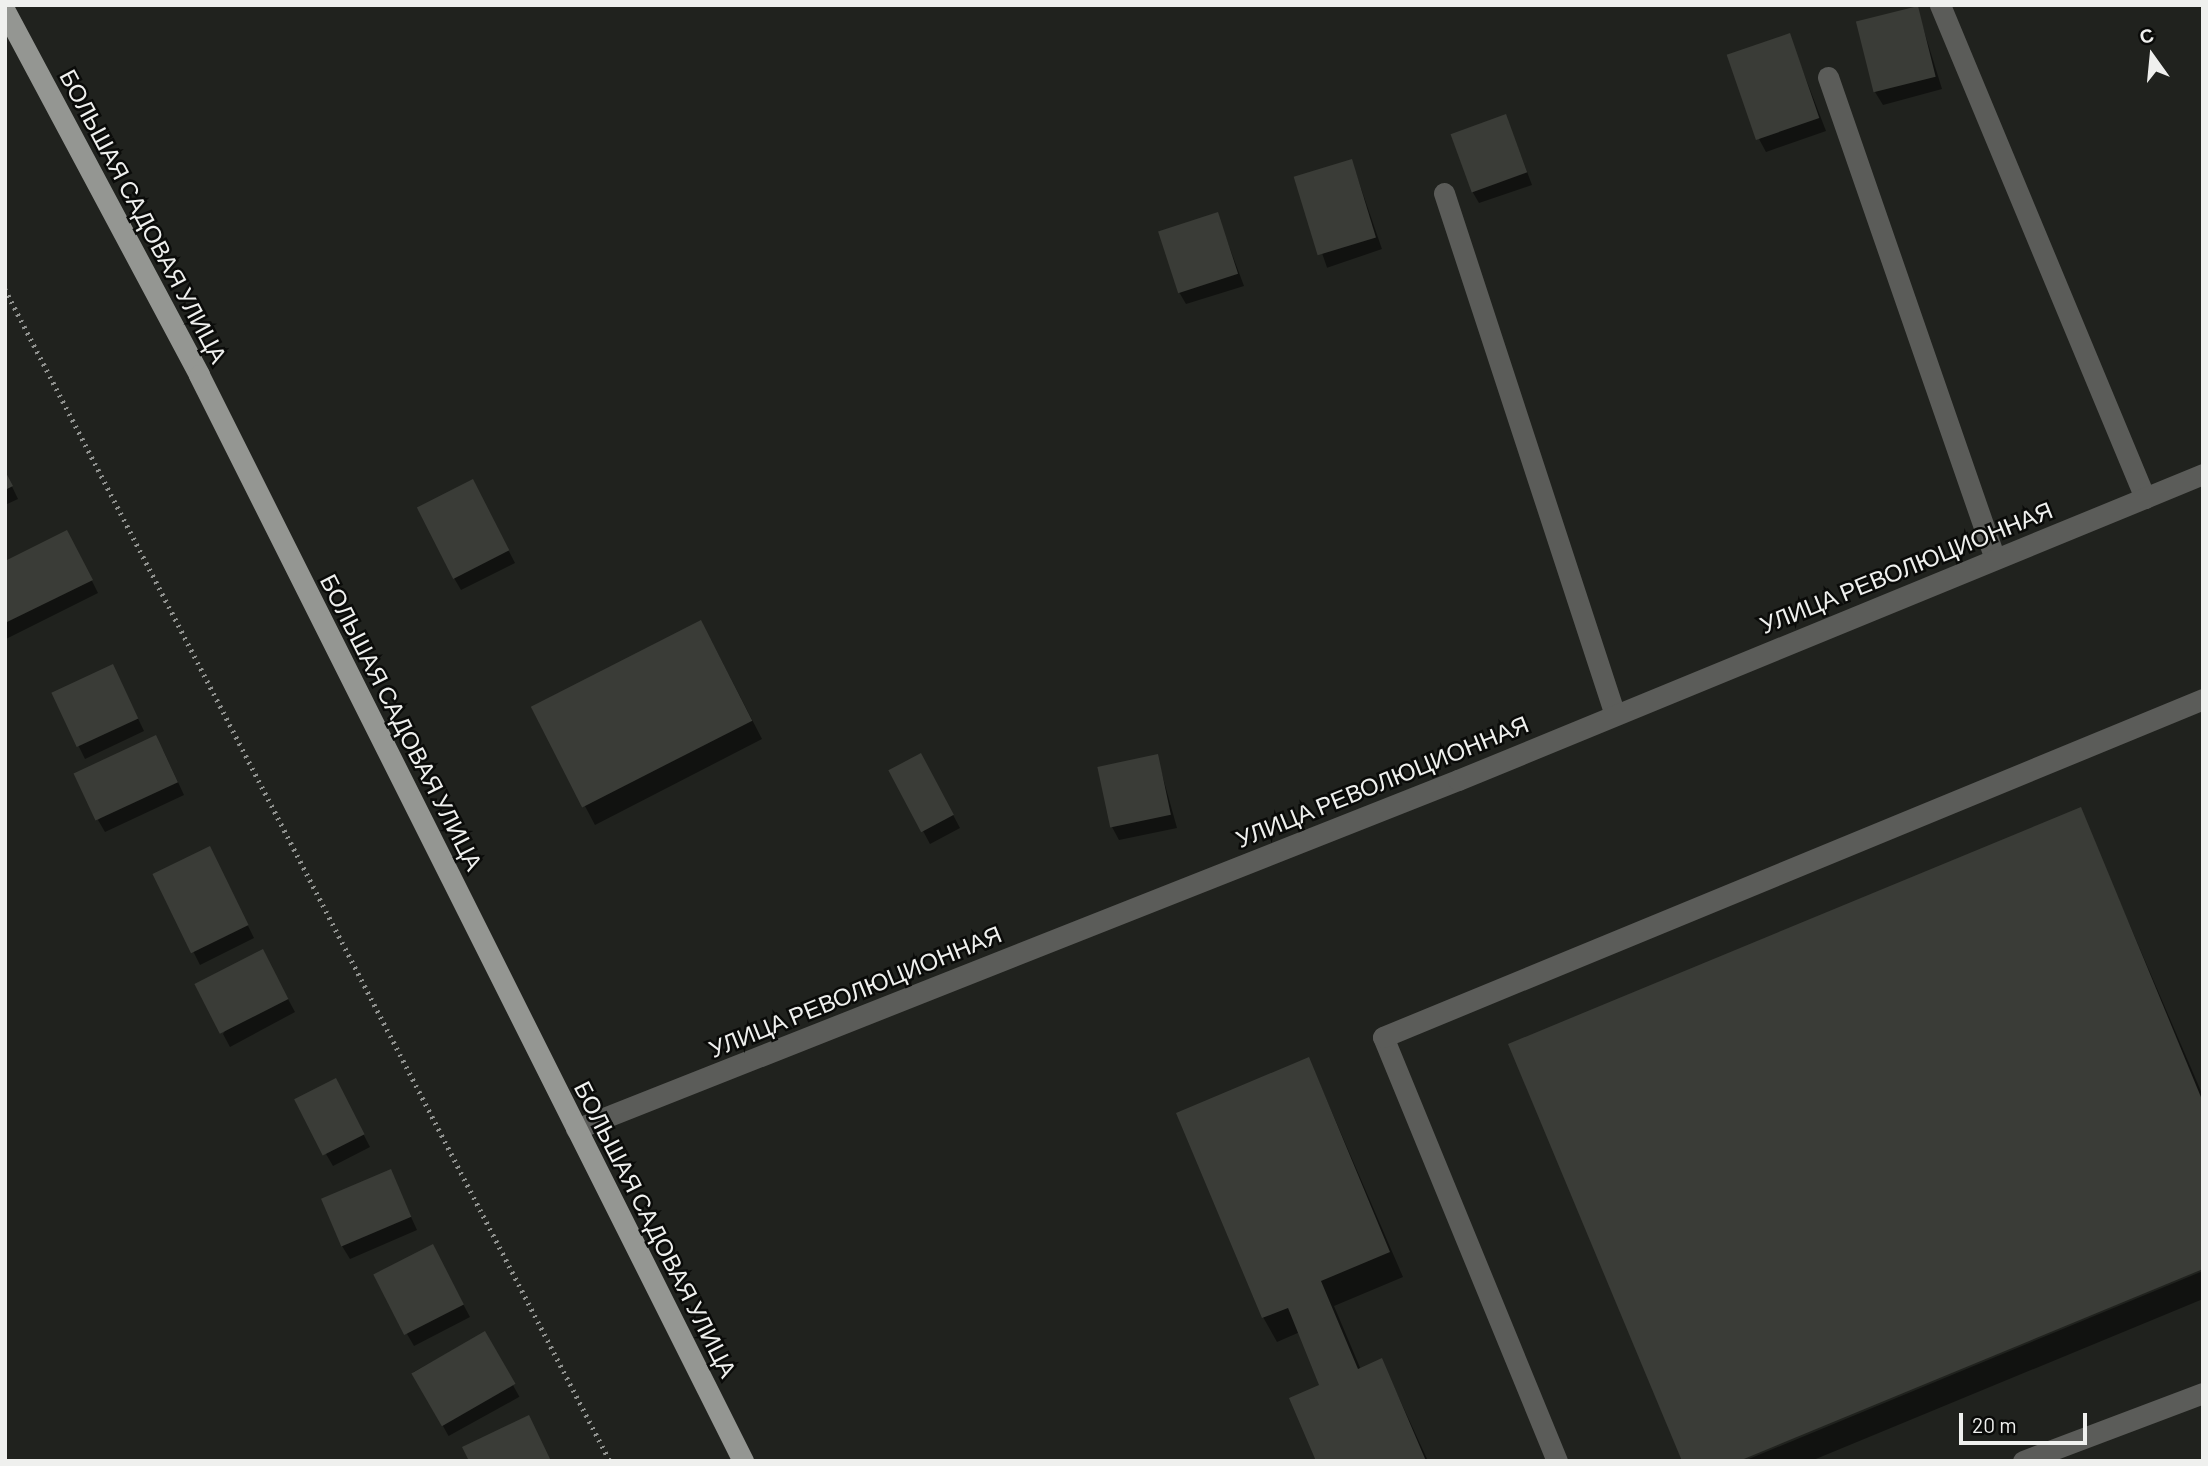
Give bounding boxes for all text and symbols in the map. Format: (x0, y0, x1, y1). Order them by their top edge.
north arrow (2117, 21, 2187, 91)
text: С (2137, 22, 2156, 48)
street label: БОЛЬШАЯ САДОВАЯ УЛИЦА (54, 64, 234, 368)
street label: УЛИЦА РЕВОЛЮЦИОННАЯ (1755, 495, 2057, 639)
street label: БОЛЬШАЯ САДОВАЯ УЛИЦА (315, 569, 489, 875)
street label: УЛИЦА РЕВОЛЮЦИОННАЯ (1231, 709, 1533, 853)
street label: УЛИЦА РЕВОЛЮЦИОННАЯ (704, 919, 1006, 1063)
street label: БОЛЬШАЯ САДОВАЯ УЛИЦА (569, 1076, 743, 1382)
scale bar (1963, 1400, 2091, 1444)
text: 20 m (1972, 1412, 2017, 1437)

